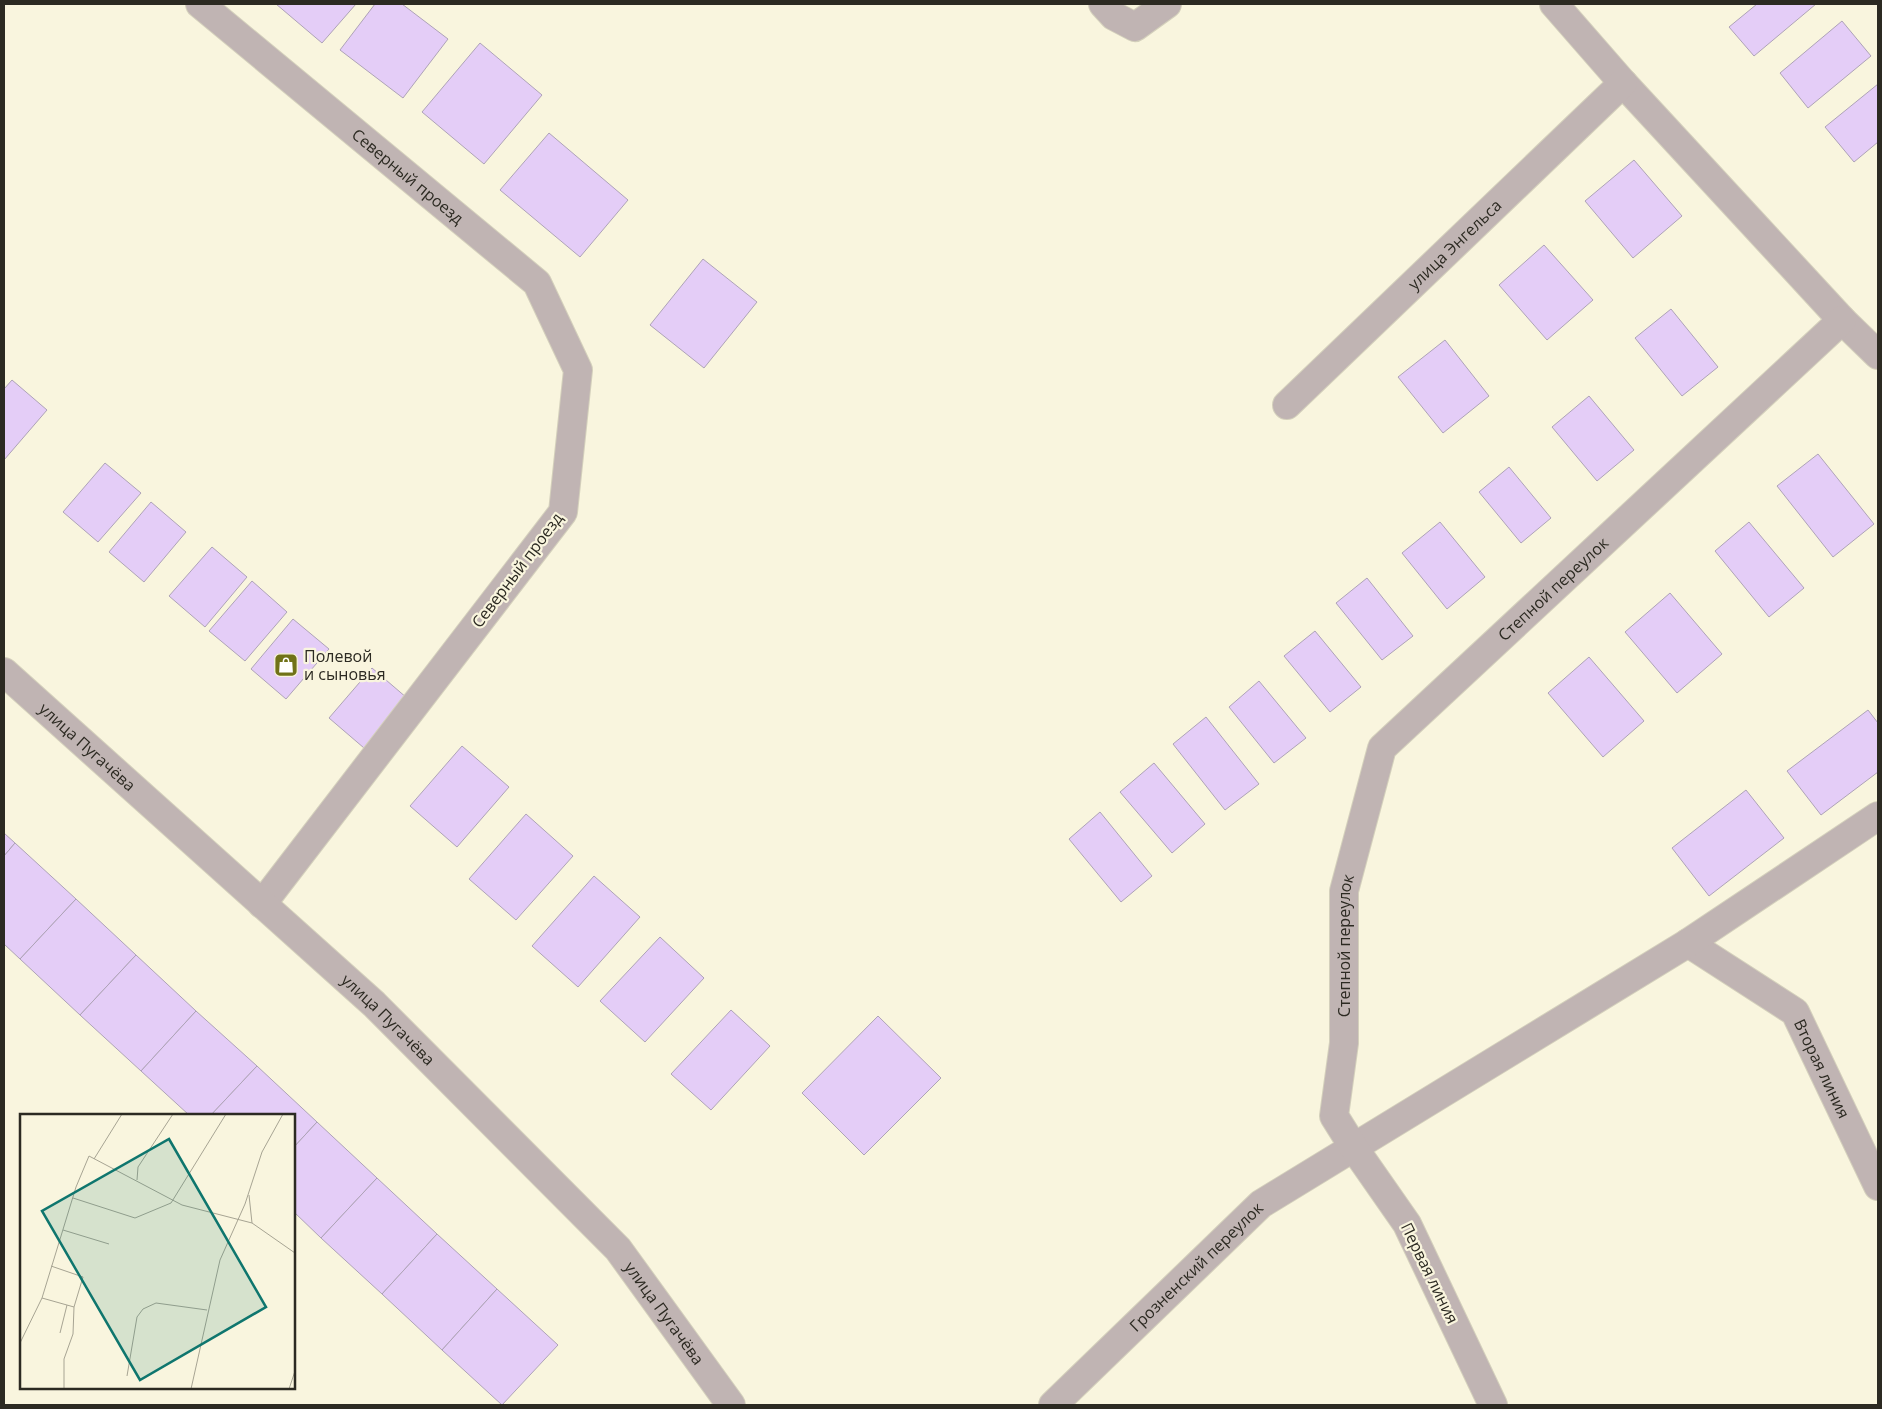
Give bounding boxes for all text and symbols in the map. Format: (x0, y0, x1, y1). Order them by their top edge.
street label: Северный проезд (347, 123, 469, 229)
street label: улица Энгельса (1403, 194, 1506, 295)
street label: Северный проезд (466, 508, 568, 632)
street label: Степной переулок (1493, 532, 1614, 646)
place label: Полевой и сыновья (304, 645, 386, 685)
shop icon: Полевой и сыновья (273, 652, 299, 678)
street label: улица Пугачёва (34, 698, 140, 796)
street label: Степной переулок (1333, 871, 1359, 1017)
street label: улица Пугачёва (337, 969, 440, 1070)
street label: Вторая линия (1789, 1015, 1855, 1122)
inset map (20, 1114, 295, 1389)
street label: Грозненский переулок (1124, 1196, 1268, 1336)
street label: Первая линия (1396, 1219, 1464, 1327)
street label: улица Пугачёва (620, 1257, 709, 1369)

